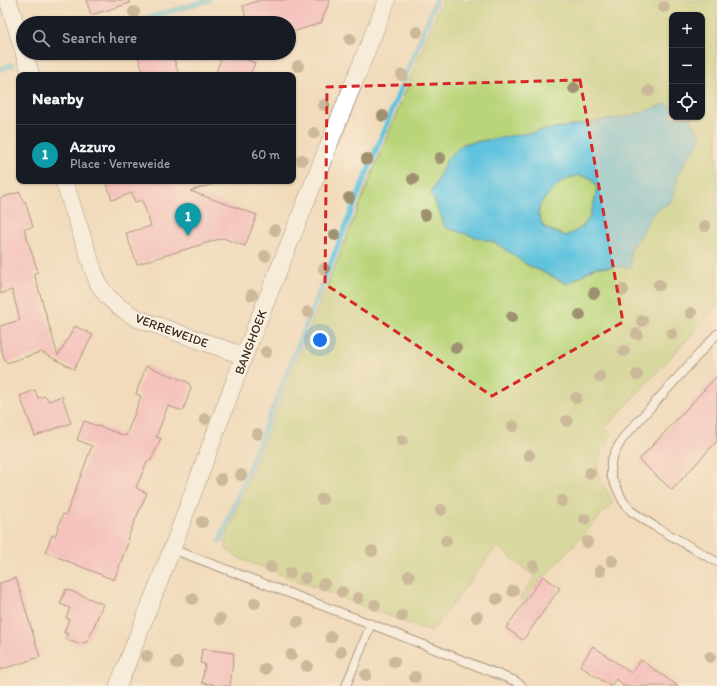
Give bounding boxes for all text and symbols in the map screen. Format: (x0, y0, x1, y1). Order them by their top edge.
map controls (669, 12, 705, 120)
button: + (669, 12, 705, 48)
search box (16, 16, 296, 60)
icon: search (30, 27, 52, 49)
text: Search here (62, 29, 137, 47)
button: − (669, 48, 705, 84)
button: locate (669, 84, 705, 120)
text: Nearby (32, 88, 84, 108)
text: Azzuro (70, 138, 115, 156)
text: 1 (42, 147, 48, 162)
text: 60 m (251, 147, 280, 162)
text: Place · Verreweide (70, 156, 170, 171)
pin: 1 (175, 203, 201, 236)
street label: BANGHOEK (231, 308, 270, 377)
street label: VERREWEIDE (133, 310, 211, 351)
your location (310, 330, 330, 350)

